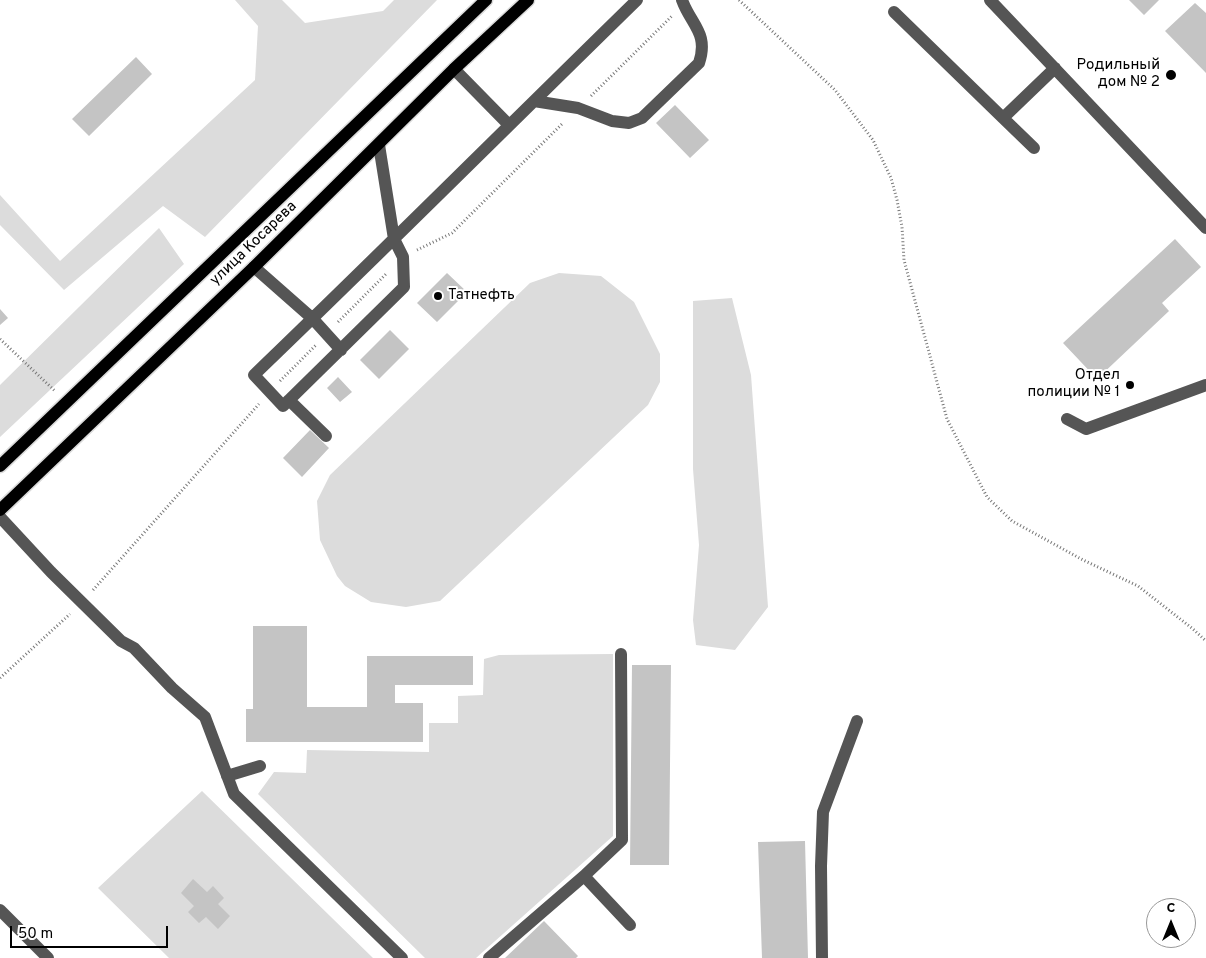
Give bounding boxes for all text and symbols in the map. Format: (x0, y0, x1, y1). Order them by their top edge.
place label: Родильный дом № 2 (1076, 57, 1160, 92)
marker: Родильный дом № 2 (1164, 68, 1178, 82)
street label: улица Косарева (207, 198, 301, 290)
place label: Татнефть (448, 287, 515, 305)
marker: Татнефть (432, 290, 444, 302)
place label: Отдел полиции № 1 (1027, 367, 1120, 402)
marker: Отдел полиции № 1 (1124, 379, 1136, 391)
north arrow (1146, 898, 1196, 948)
text: С (1167, 900, 1175, 917)
scale bar (12, 916, 170, 948)
text: 50 m (18, 925, 53, 944)

